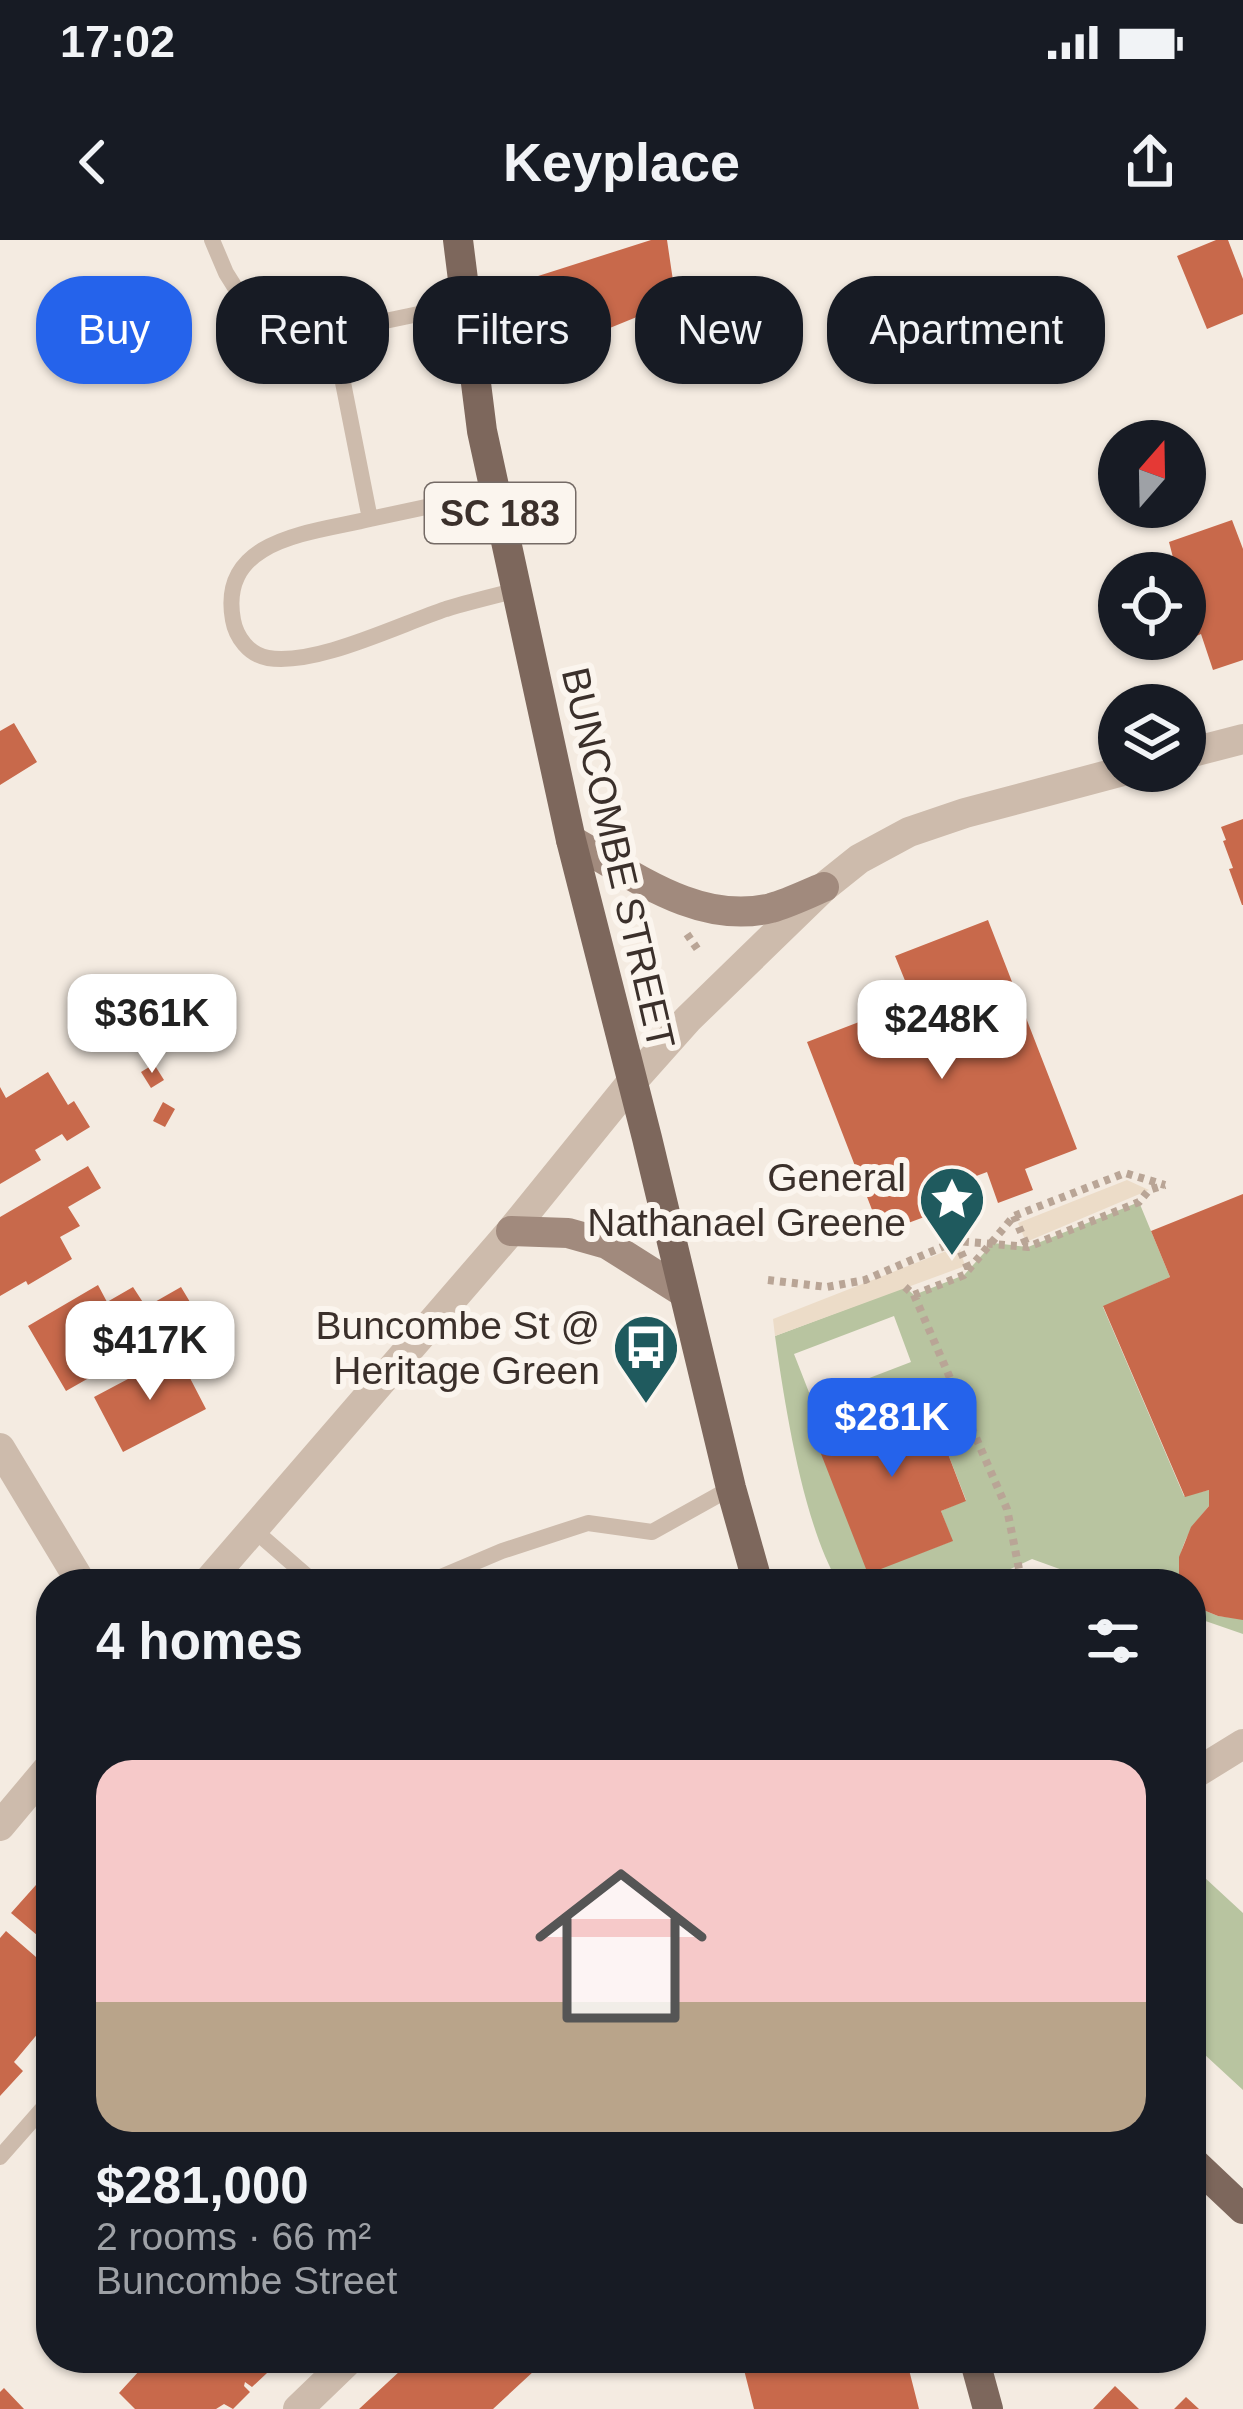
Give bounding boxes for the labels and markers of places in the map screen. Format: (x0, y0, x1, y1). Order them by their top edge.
pin: $361K (68, 974, 236, 1076)
pin: $248K (858, 980, 1026, 1082)
place label: General Nathanael Greene (587, 1156, 906, 1244)
place icon: General Nathanael Greene (917, 1164, 987, 1258)
pin: $417K (66, 1301, 234, 1403)
place label: Buncombe St @ Heritage Green (315, 1304, 600, 1392)
bus stop icon: Buncombe St @ Heritage Green (611, 1312, 681, 1406)
pin: $281K (808, 1378, 976, 1480)

